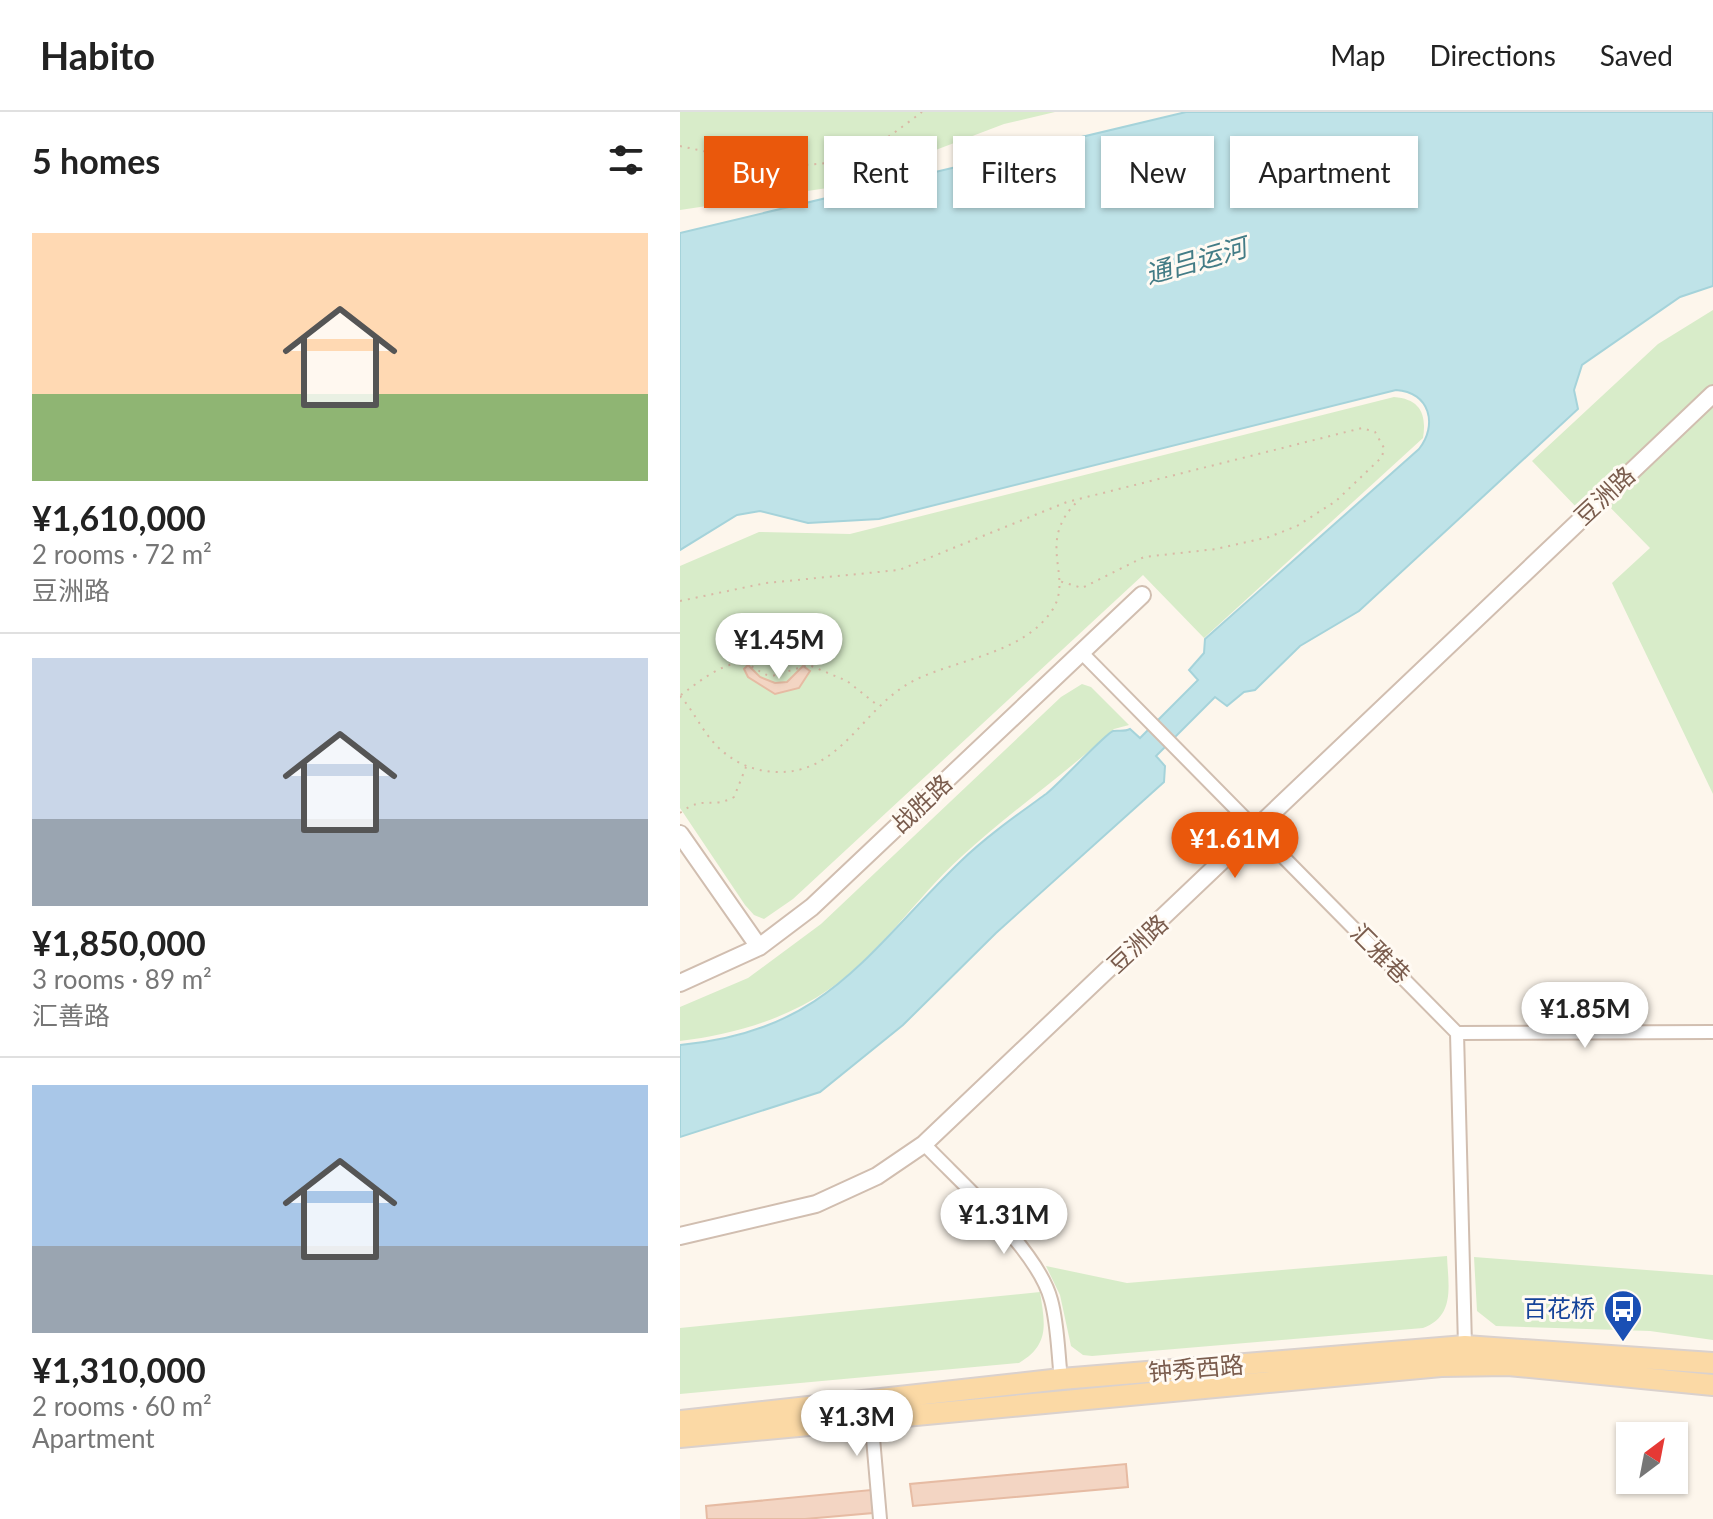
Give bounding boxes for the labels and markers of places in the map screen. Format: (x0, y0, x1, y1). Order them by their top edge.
pin: ¥1.45M (714, 613, 844, 681)
pin: ¥1.61M (1170, 812, 1300, 880)
pin: ¥1.85M (1520, 982, 1650, 1050)
pin: ¥1.31M (939, 1188, 1069, 1256)
bus stop icon: 百花桥 (1602, 1288, 1644, 1343)
place label: 百花桥 (1523, 1293, 1595, 1322)
pin: ¥1.3M (801, 1390, 913, 1458)

